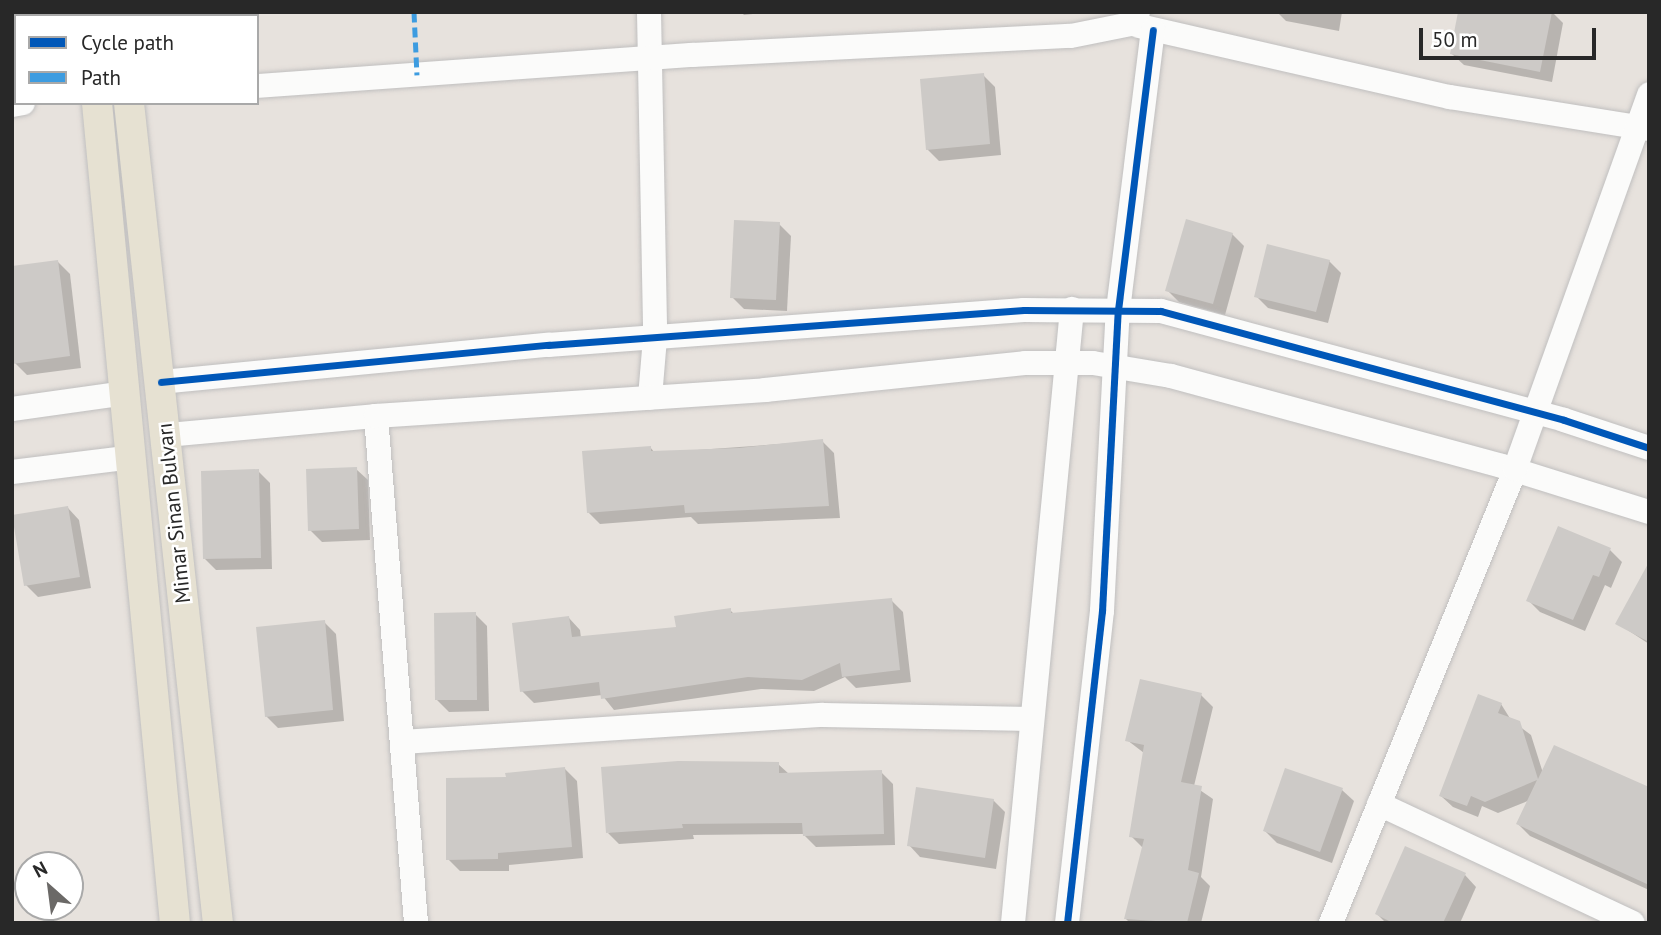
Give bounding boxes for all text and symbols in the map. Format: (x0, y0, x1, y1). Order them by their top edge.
legend (14, 14, 259, 105)
scale bar (1423, 14, 1600, 58)
text: 50 m (1432, 26, 1478, 53)
text: Cycle path (81, 29, 174, 56)
text: Path (81, 64, 121, 91)
street label: Mimar Sinan Bulvarı (152, 422, 196, 604)
north arrow (14, 851, 84, 921)
text: N (29, 856, 51, 883)

